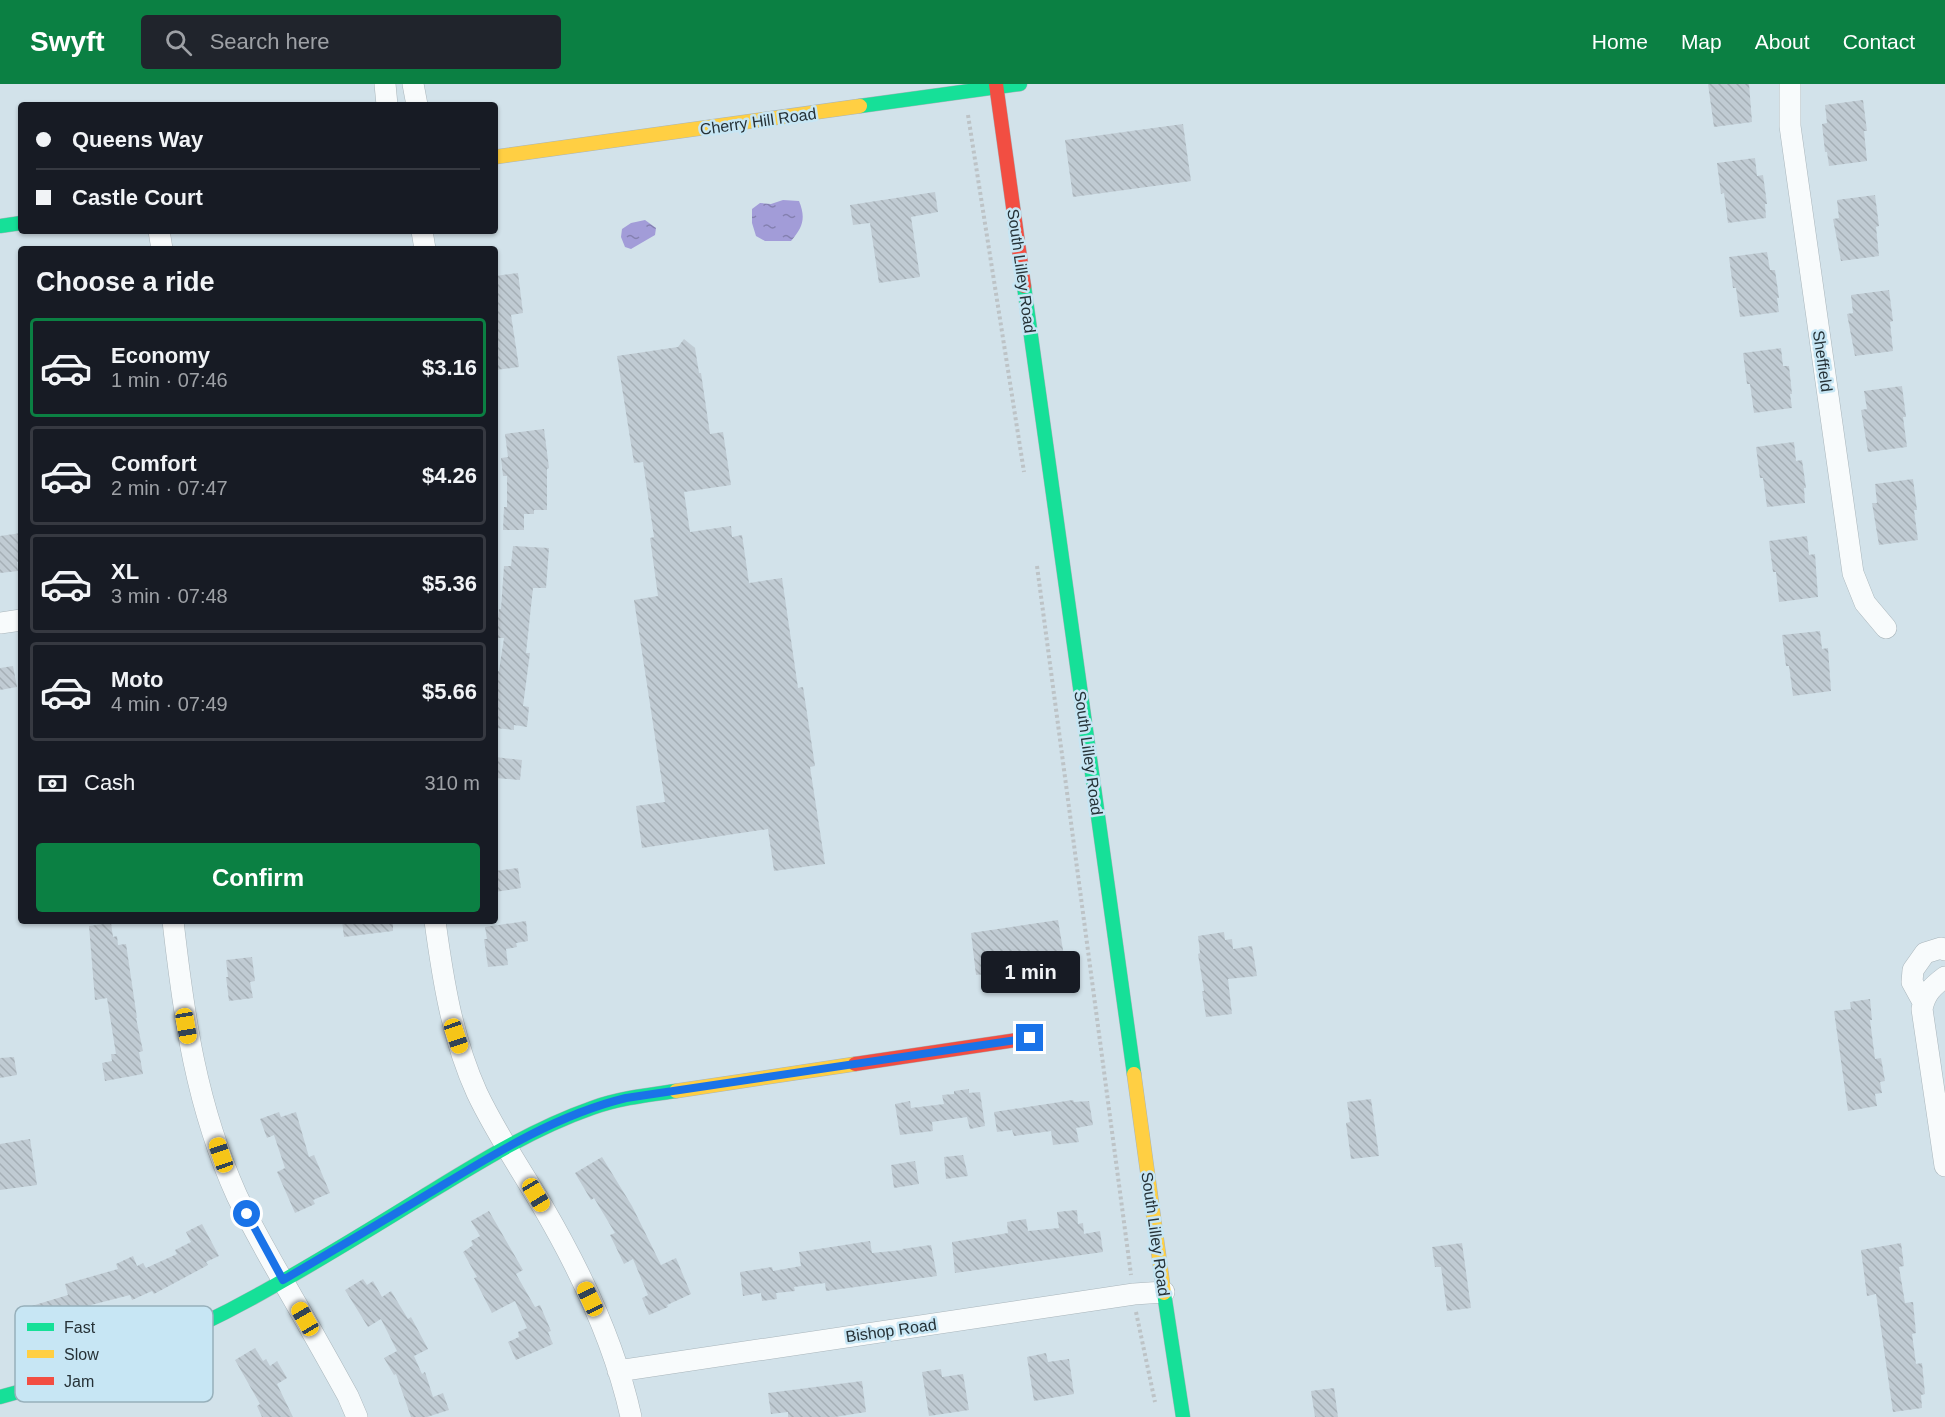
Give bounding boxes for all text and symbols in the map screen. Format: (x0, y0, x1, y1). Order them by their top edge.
search box (141, 15, 561, 69)
text: Swyft (30, 26, 105, 57)
icon: search (162, 26, 195, 59)
text: Search here (210, 29, 330, 54)
text: Home (1592, 30, 1648, 53)
text: Map (1681, 30, 1722, 53)
text: About (1755, 30, 1810, 53)
text: Contact (1843, 30, 1915, 53)
street label: Cherry Hill Road (699, 105, 817, 138)
text: Queens Way (72, 127, 203, 152)
text: Castle Court (72, 185, 203, 210)
street label: South Lilley Road (1004, 208, 1039, 334)
text: Choose a ride (36, 267, 215, 297)
street label: Sheffield (1810, 329, 1835, 393)
icon: car (39, 341, 93, 395)
text: Economy (111, 343, 210, 368)
text: $3.16 (422, 355, 477, 380)
text: 1 min · 07:46 (111, 369, 228, 391)
icon: car (39, 449, 93, 503)
text: Comfort (111, 451, 197, 476)
text: $4.26 (422, 463, 477, 488)
text: 2 min · 07:47 (111, 477, 228, 499)
icon: car (39, 557, 93, 611)
text: XL (111, 559, 139, 584)
text: $5.36 (422, 571, 477, 596)
text: 3 min · 07:48 (111, 585, 228, 607)
icon: car (39, 665, 93, 719)
text: Moto (111, 667, 164, 692)
text: $5.66 (422, 679, 477, 704)
street label: South Lilley Road (1071, 690, 1106, 816)
text: 4 min · 07:49 (111, 693, 228, 715)
icon: cash (36, 767, 69, 800)
text: Cash (84, 770, 135, 795)
text: 310 m (424, 772, 480, 794)
button: Confirm (36, 843, 480, 912)
callout: 1 min (980, 951, 1080, 993)
text: 1 min (1004, 961, 1057, 983)
car (174, 1007, 198, 1045)
car (442, 1016, 470, 1056)
route end (1016, 1024, 1043, 1051)
car (207, 1135, 235, 1175)
street label: South Lilley Road (1138, 1171, 1173, 1297)
car (519, 1175, 553, 1215)
route start (233, 1200, 260, 1227)
car (574, 1279, 606, 1319)
car (288, 1299, 322, 1339)
legend (15, 1306, 213, 1402)
street label: Bishop Road (845, 1316, 938, 1345)
text: Fast (64, 1319, 96, 1336)
text: Slow (64, 1346, 99, 1363)
text: Jam (64, 1373, 94, 1390)

